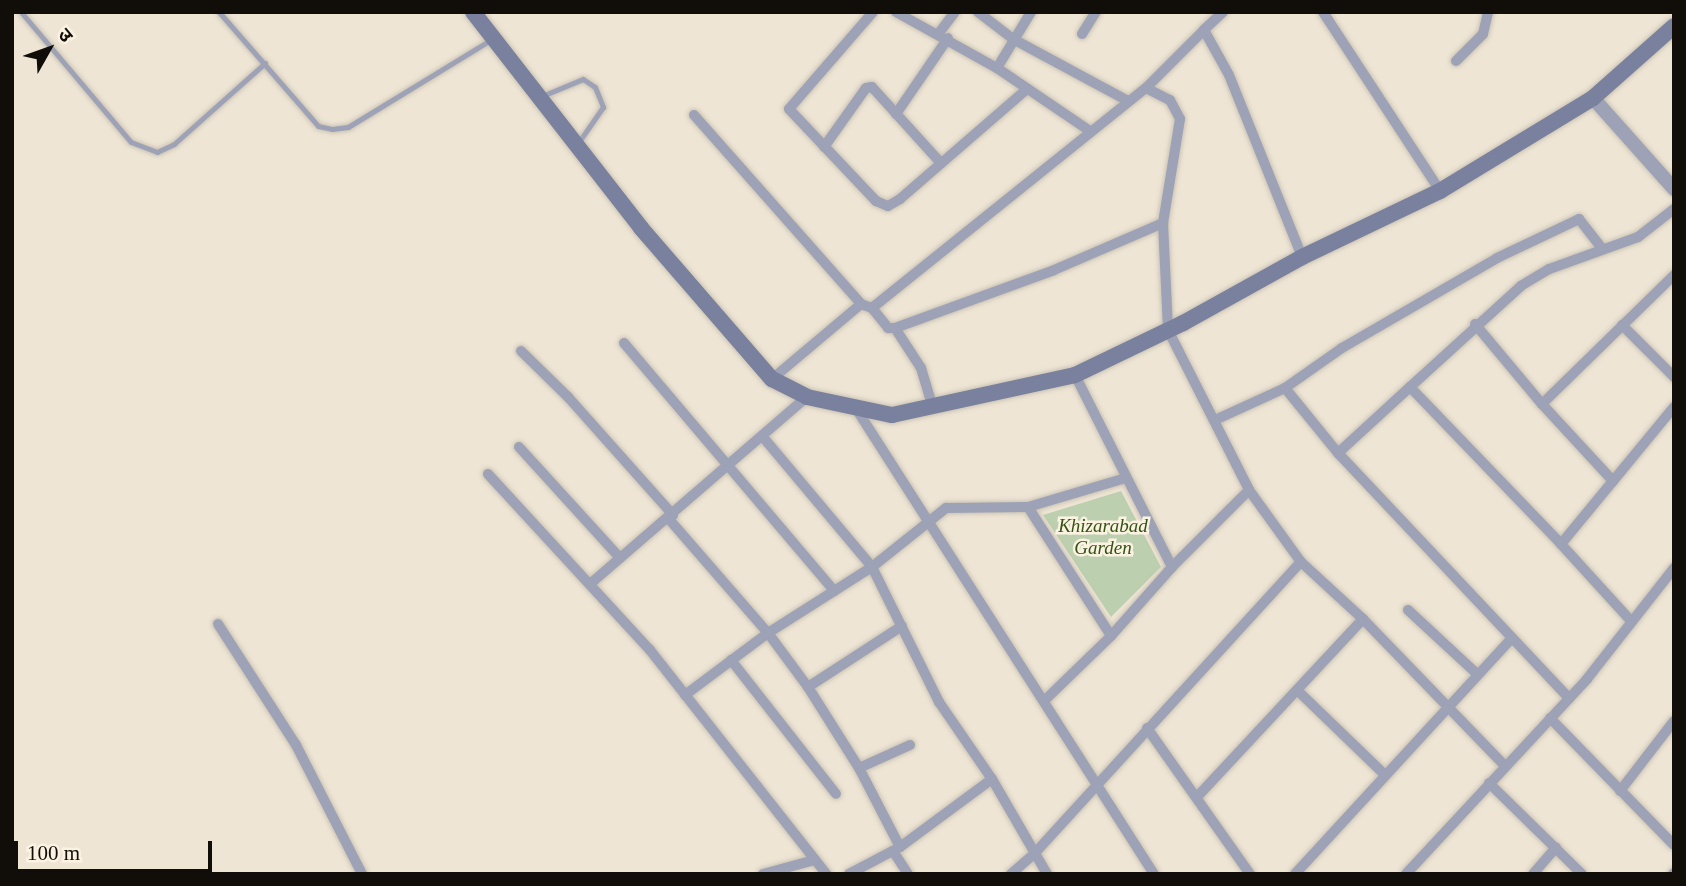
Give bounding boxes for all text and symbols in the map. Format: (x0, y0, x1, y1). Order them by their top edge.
north arrow (14, 14, 84, 84)
text: उ (54, 24, 77, 46)
park label: Khizarabad Garden (1058, 515, 1148, 559)
scale bar (18, 826, 215, 870)
text: 100 m (27, 841, 80, 865)

